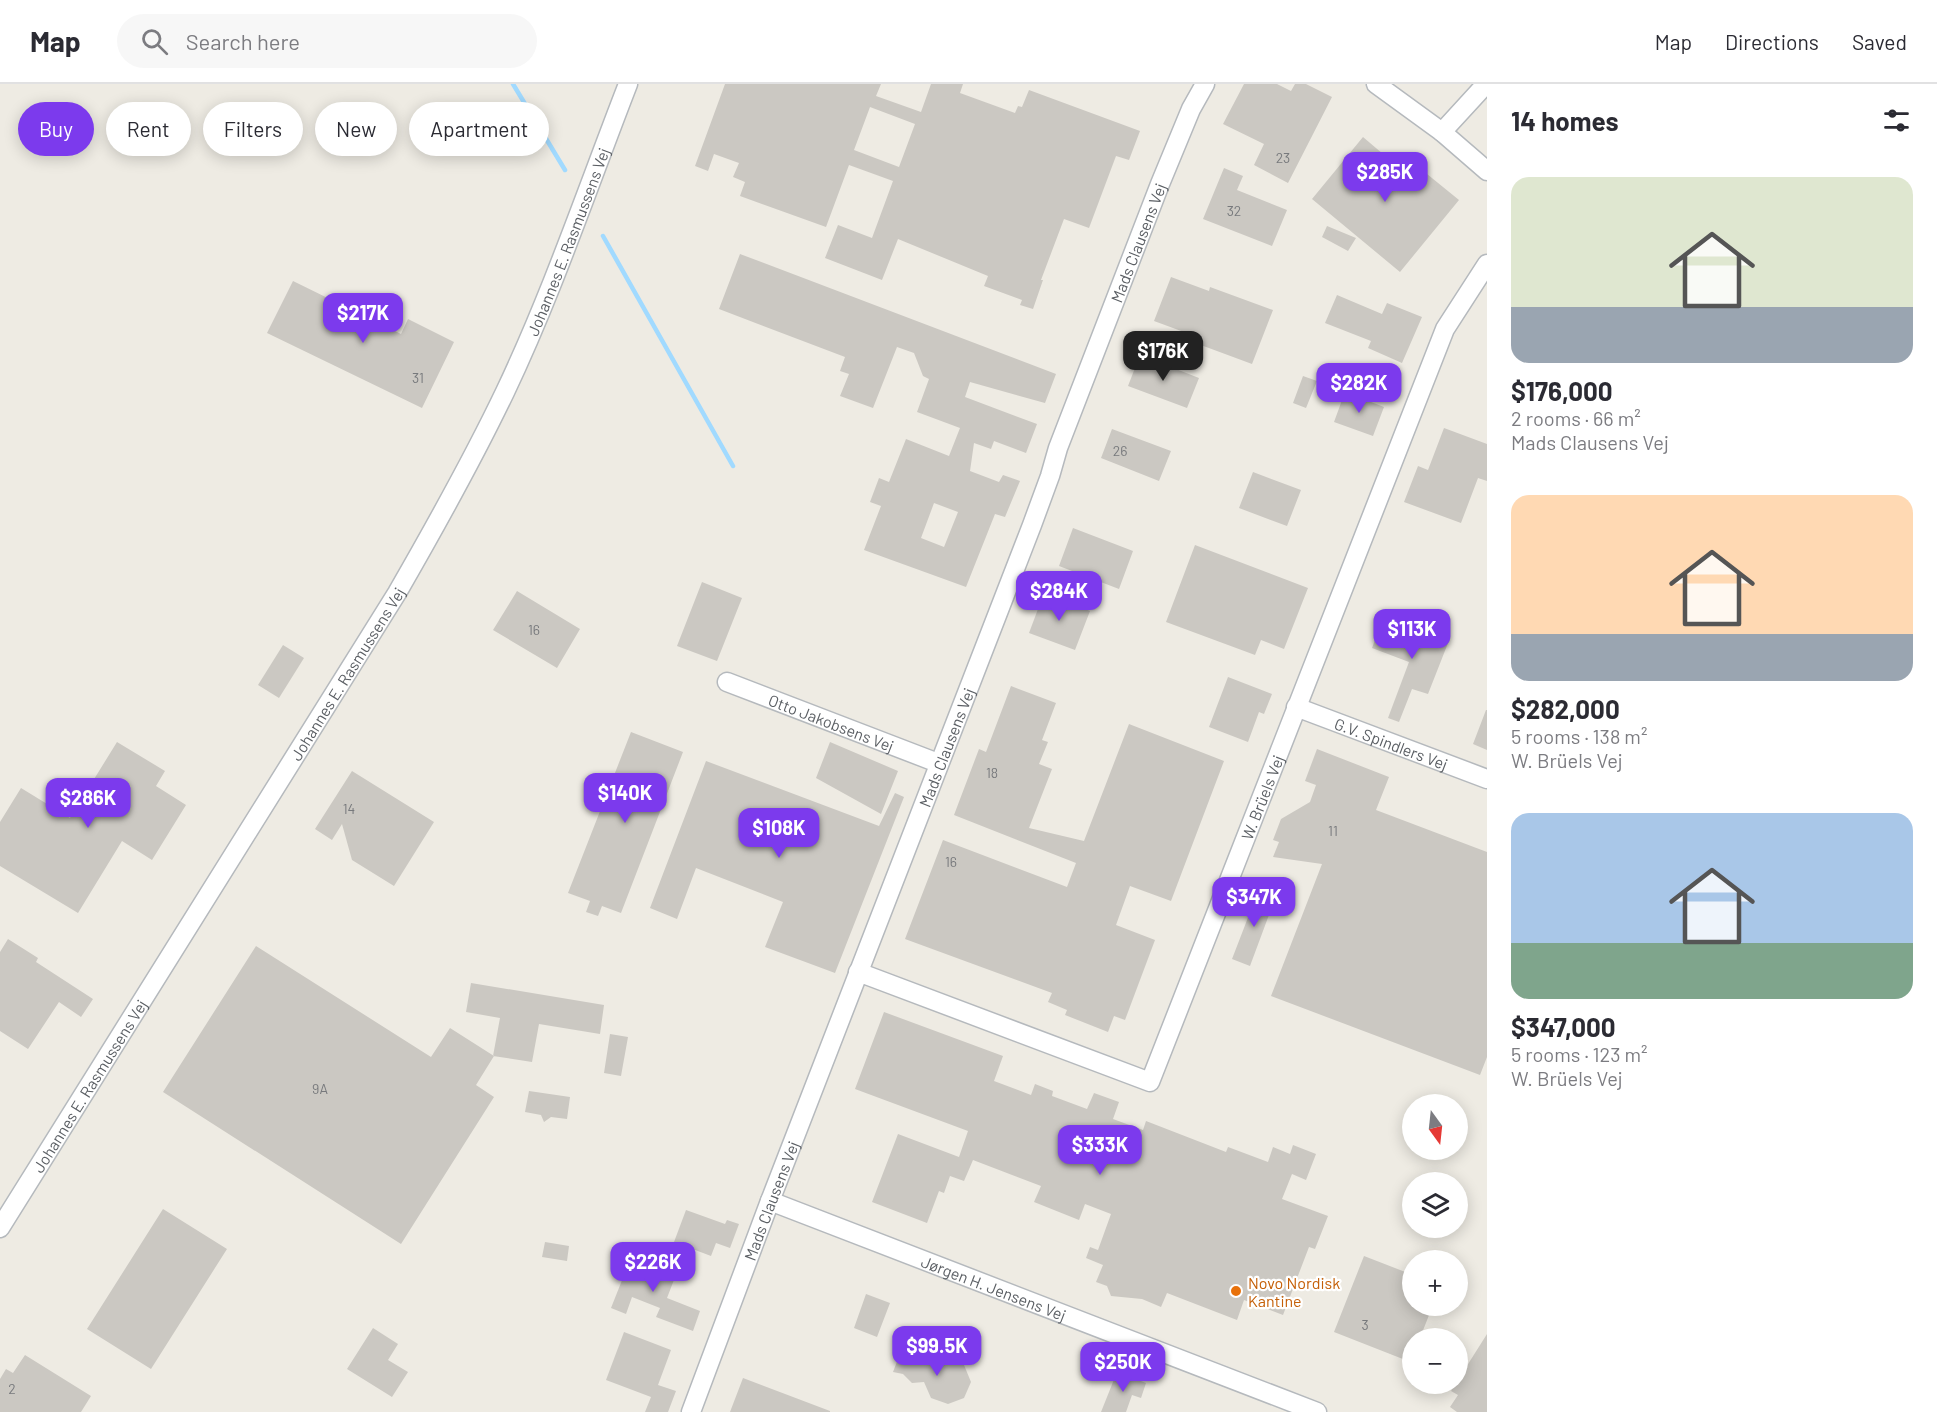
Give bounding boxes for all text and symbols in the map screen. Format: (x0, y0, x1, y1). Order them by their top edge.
search box (117, 14, 537, 68)
text: Map (30, 24, 81, 58)
icon: search (138, 25, 171, 58)
text: Search here (186, 28, 300, 54)
text: Map (1655, 29, 1692, 54)
text: Directions (1725, 29, 1819, 54)
text: Saved (1852, 29, 1907, 54)
chip: Buy (18, 102, 94, 156)
chip: Rent (106, 102, 191, 156)
chip: Filters (203, 102, 303, 156)
chip: New (315, 102, 397, 156)
chip: Apartment (409, 102, 549, 156)
icon: filters (1880, 104, 1913, 137)
text: 14 homes (1511, 105, 1618, 136)
street label: Johannes E. Rasmussens Vej (522, 145, 612, 339)
house number: 23 (1276, 149, 1290, 166)
pin: $285K (1343, 152, 1427, 203)
text: $285K (1357, 159, 1413, 183)
street label: Mads Clausens Vej (1106, 180, 1169, 305)
house number: 32 (1227, 202, 1241, 219)
icon: home (1658, 216, 1766, 324)
pin: $217K (321, 293, 405, 344)
text: $217K (337, 300, 389, 324)
pin: $176K (1121, 331, 1205, 382)
text: $176K (1137, 338, 1189, 362)
pin: $282K (1317, 363, 1401, 414)
house number: 31 (412, 369, 424, 386)
text: $282K (1330, 370, 1388, 394)
text: $176,000 (1511, 375, 1613, 406)
text: 2 rooms · 66 m² (1511, 406, 1641, 430)
text: Mads Clausens Vej (1511, 430, 1669, 454)
house number: 26 (1113, 442, 1127, 459)
icon: home (1658, 534, 1766, 642)
pin: $284K (1017, 571, 1101, 622)
text: $284K (1030, 578, 1088, 602)
street label: Johannes E. Rasmussens Vej (286, 584, 408, 763)
pin: $113K (1370, 609, 1454, 660)
text: $113K (1387, 616, 1437, 640)
house number: 16 (528, 621, 540, 638)
street label: Mads Clausens Vej (914, 685, 978, 810)
street label: Otto Jakobsens Vej (766, 689, 897, 755)
text: $282,000 (1511, 693, 1620, 724)
street label: G.V. Spindlers Vej (1332, 713, 1451, 773)
text: 5 rooms · 138 m² (1511, 724, 1647, 748)
text: W. Brüels Vej (1511, 748, 1623, 772)
street label: W. Brüels Vej (1236, 752, 1287, 842)
house number: 18 (986, 764, 998, 781)
pin: $140K (583, 773, 667, 824)
pin: $286K (46, 778, 130, 829)
text: $140K (598, 780, 652, 804)
text: $286K (60, 785, 116, 809)
house number: 14 (343, 800, 355, 817)
pin: $108K (737, 808, 821, 859)
text: $108K (752, 815, 806, 839)
house number: 11 (1328, 822, 1338, 839)
icon: home (1658, 852, 1766, 960)
house number: 16 (945, 853, 957, 870)
pin: $347K (1212, 877, 1296, 928)
text: $347K (1226, 884, 1282, 908)
street label: Johannes E. Rasmussens Vej (28, 996, 150, 1176)
text: $347,000 (1511, 1011, 1616, 1042)
text: 5 rooms · 123 m² (1511, 1042, 1648, 1066)
text: W. Brüels Vej (1511, 1066, 1623, 1090)
house number: 9A (312, 1080, 328, 1097)
north arrow (1402, 1094, 1468, 1160)
map controls (1402, 1094, 1468, 1394)
pin: $333K (1058, 1125, 1142, 1176)
text: $333K (1072, 1132, 1128, 1156)
street label: Mads Clausens Vej (739, 1138, 802, 1263)
button: layers (1402, 1172, 1468, 1238)
pin: $226K (611, 1242, 695, 1293)
text: $226K (624, 1249, 682, 1273)
button: + (1402, 1250, 1468, 1316)
street label: Jørgen H. Jensens Vej (919, 1251, 1069, 1324)
place label: Novo Nordisk Kantine (1248, 1273, 1340, 1310)
marker: Novo Nordisk Kantine (1229, 1284, 1243, 1298)
house number: 3 (1361, 1316, 1369, 1333)
pin: $99.5K (888, 1326, 986, 1377)
button: − (1402, 1328, 1468, 1394)
text: $99.5K (906, 1333, 968, 1357)
pin: $250K (1081, 1342, 1165, 1393)
text: $250K (1094, 1349, 1152, 1373)
house number: 2 (8, 1380, 16, 1397)

